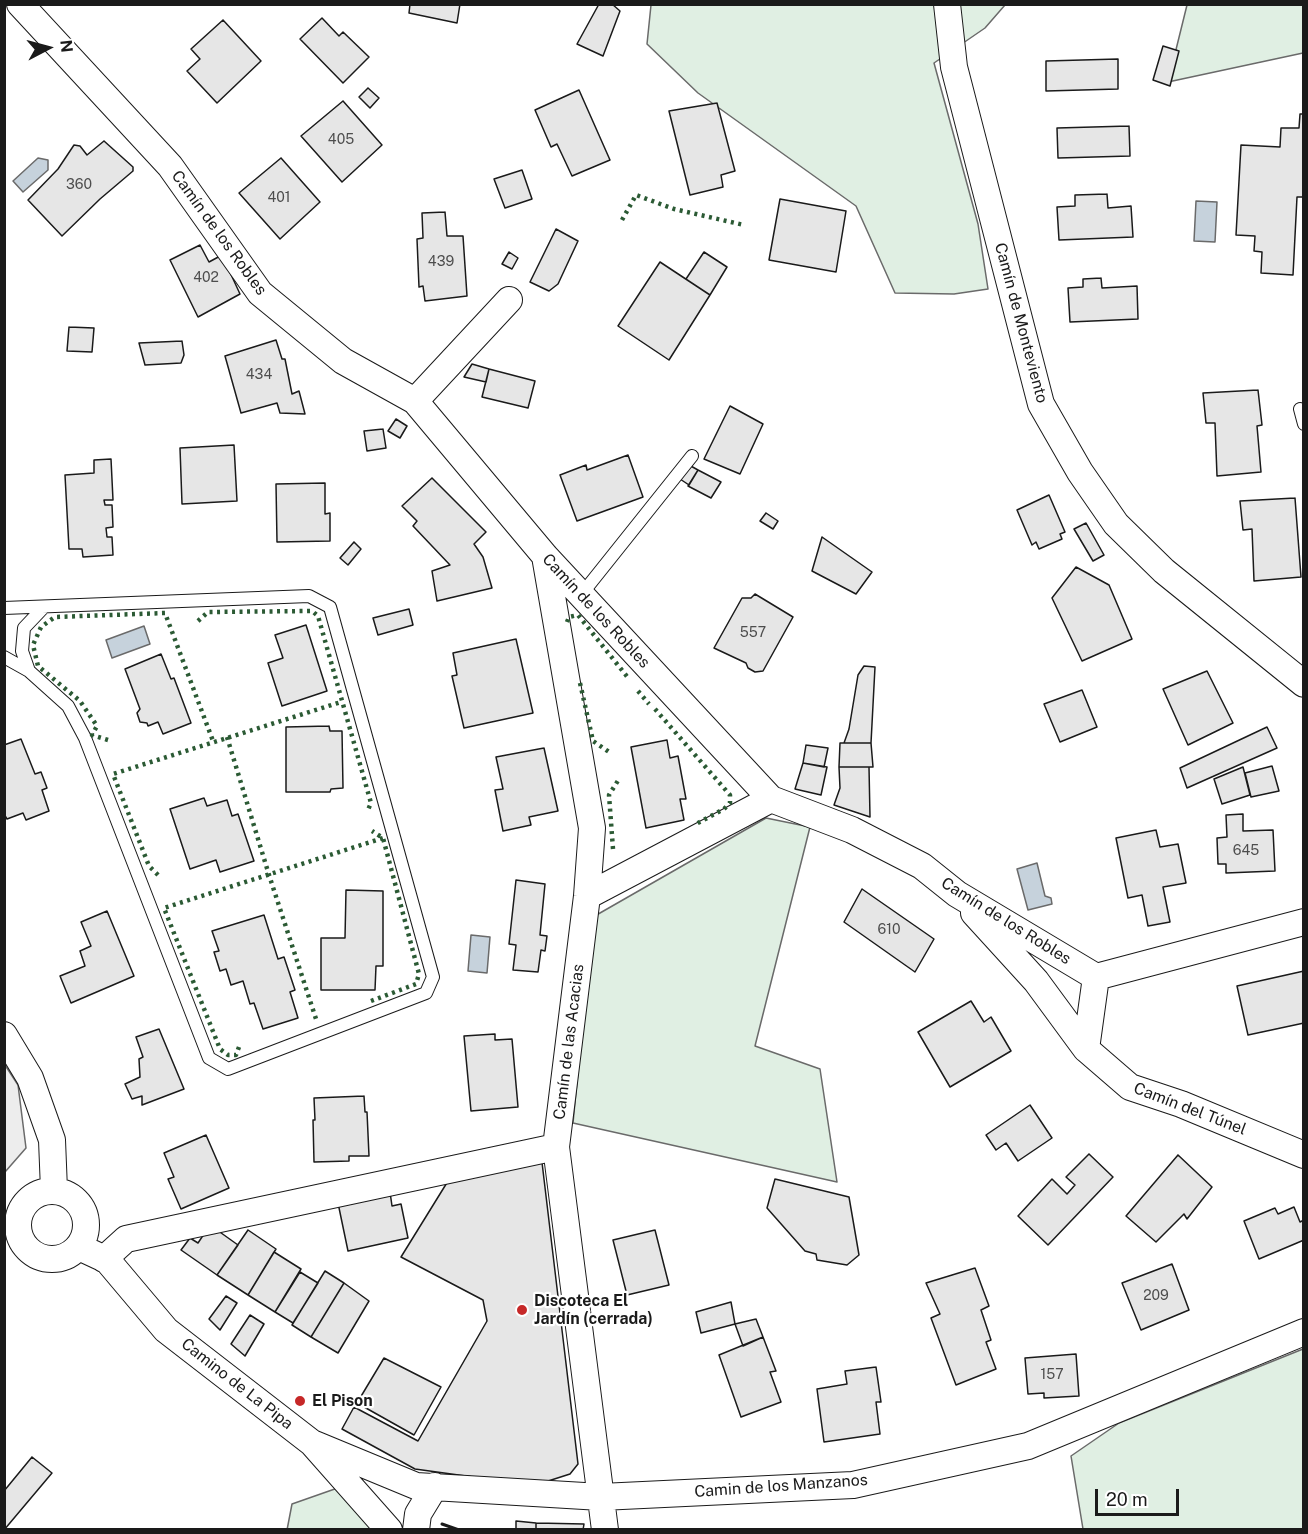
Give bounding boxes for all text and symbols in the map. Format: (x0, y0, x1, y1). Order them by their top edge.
north arrow (18, 18, 78, 78)
text: N (56, 39, 76, 53)
house number: 405 (328, 132, 354, 148)
street label: Camín de los Robles (167, 167, 271, 299)
house number: 360 (66, 177, 92, 193)
house number: 401 (267, 190, 291, 206)
street label: Camín de Monteviento (990, 241, 1052, 405)
house number: 439 (428, 254, 454, 270)
house number: 402 (193, 270, 219, 286)
house number: 434 (246, 367, 272, 383)
street label: Camín de los Robles (538, 550, 654, 672)
house number: 557 (740, 625, 766, 641)
house number: 645 (1233, 843, 1259, 859)
street label: Camín de los Robles (938, 873, 1074, 969)
house number: 610 (878, 922, 900, 938)
street label: Camín de las Acacias (550, 963, 588, 1121)
street label: Camín del Túnel (1131, 1079, 1249, 1139)
house number: 209 (1143, 1288, 1169, 1304)
place label: Discoteca El Jardín (cerrada) (534, 1291, 653, 1329)
marker: Discoteca El Jardín (cerrada) (515, 1303, 529, 1317)
street label: Camino de La Pipa (177, 1334, 297, 1434)
house number: 157 (1040, 1367, 1064, 1383)
place label: El Pison (312, 1391, 373, 1411)
marker: El Pison (293, 1394, 307, 1408)
street label: Camin de los Manzanos (694, 1470, 868, 1502)
scale bar (1098, 1477, 1182, 1515)
text: 20 m (1106, 1489, 1148, 1510)

